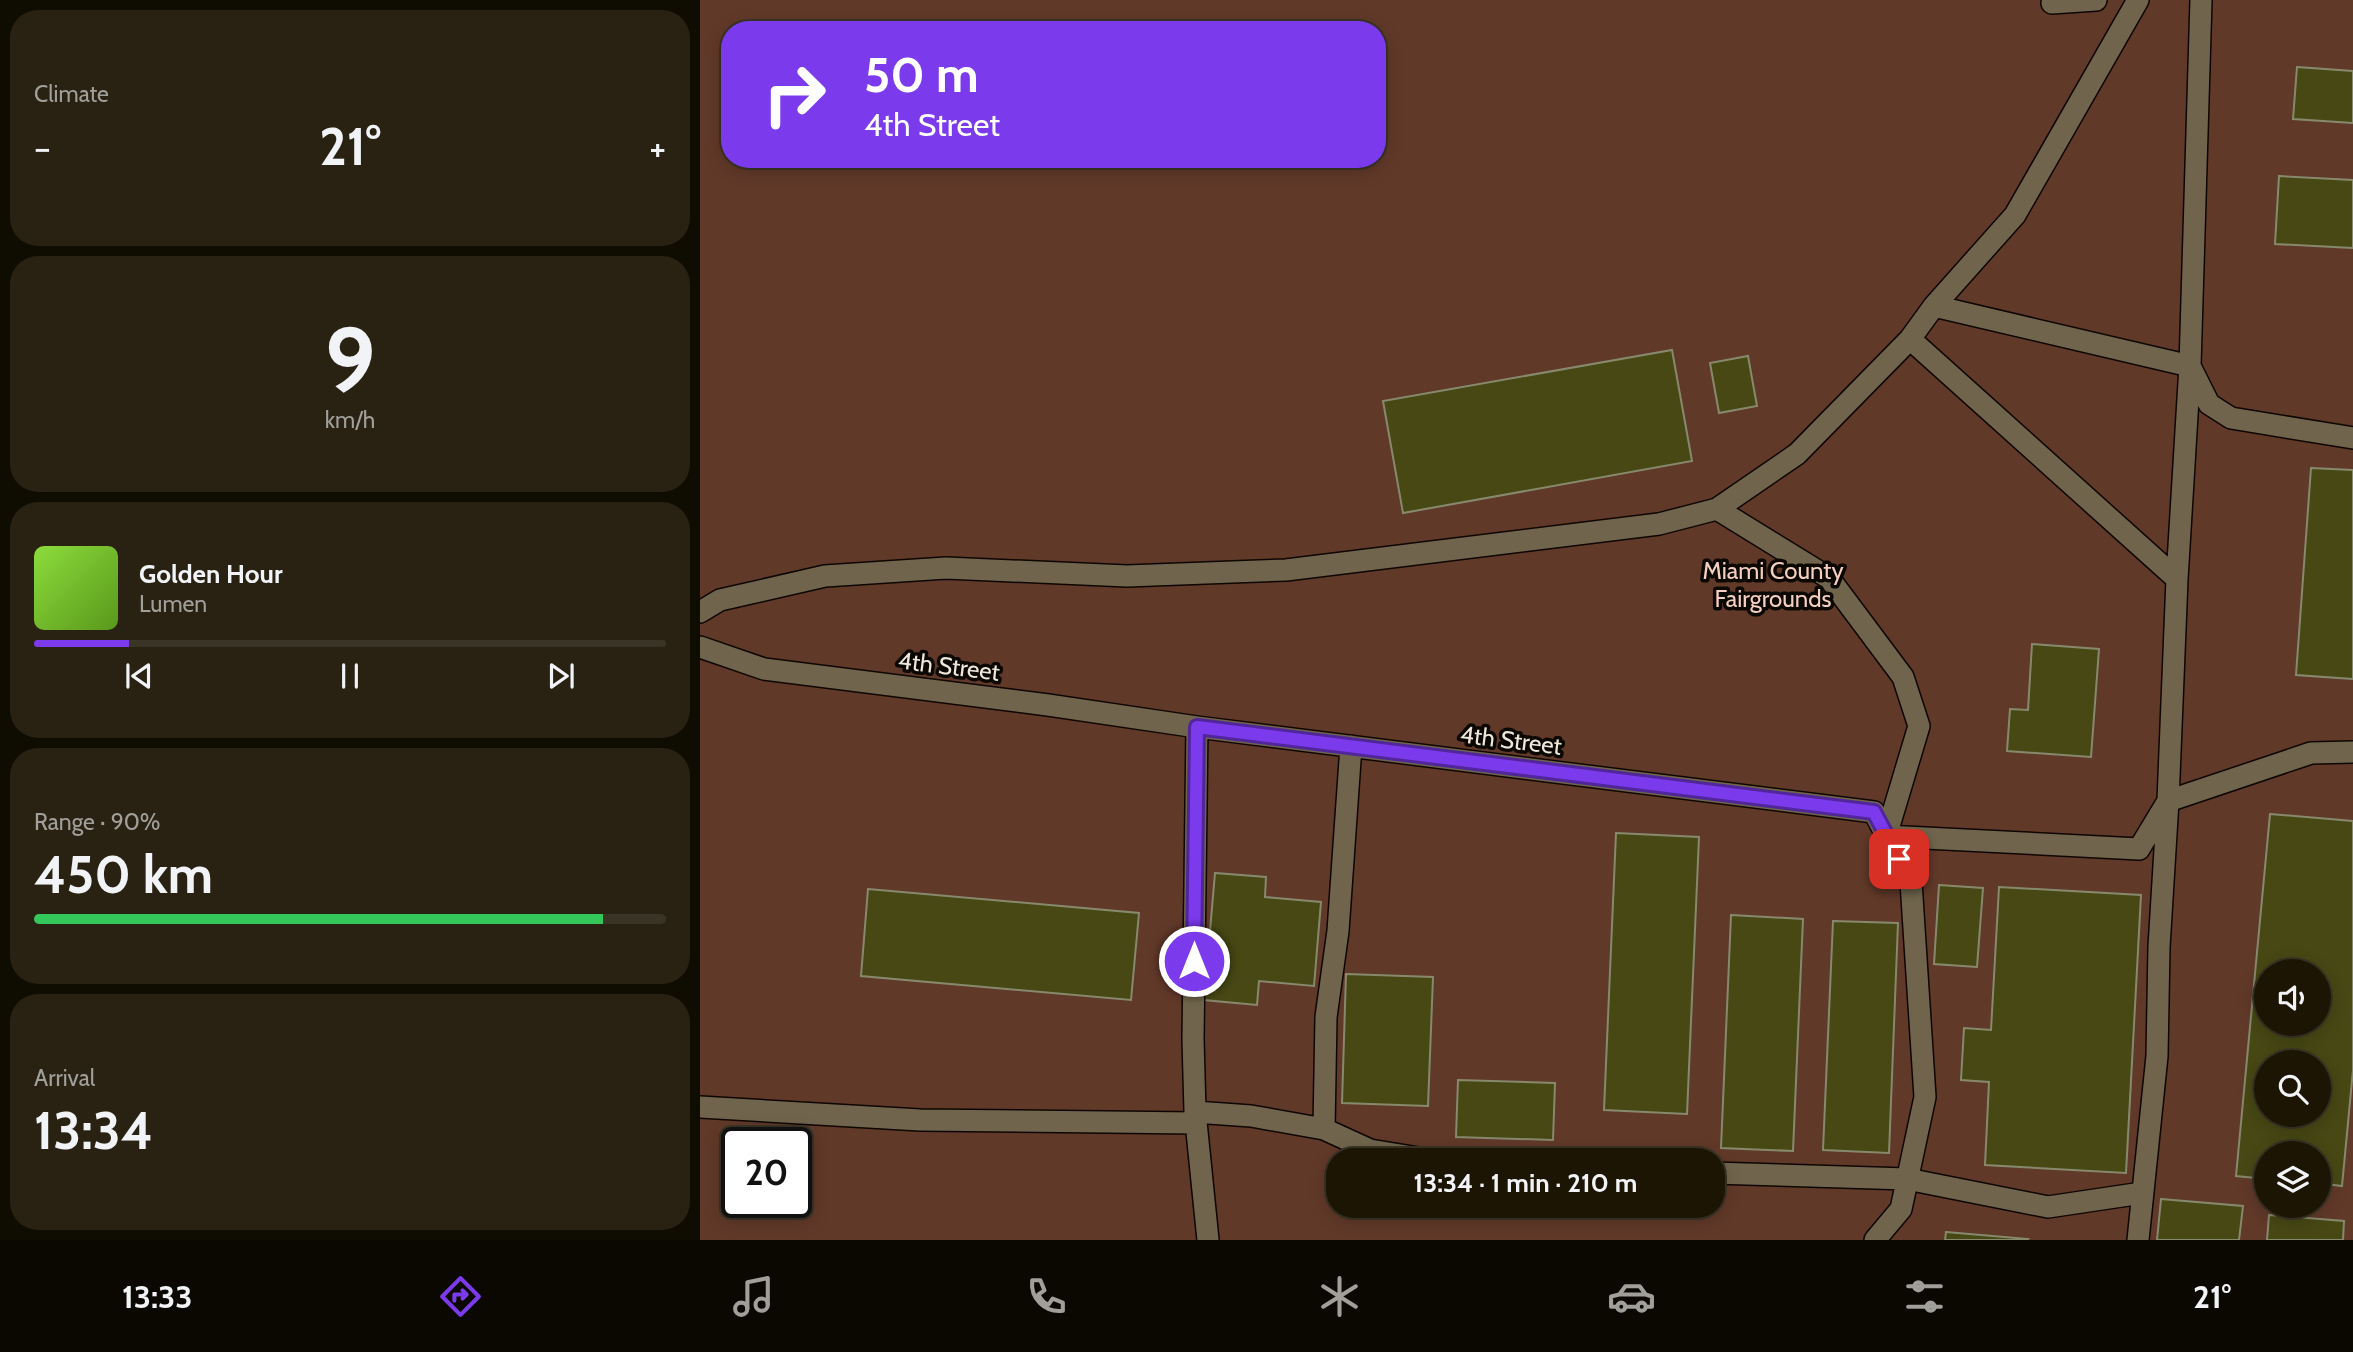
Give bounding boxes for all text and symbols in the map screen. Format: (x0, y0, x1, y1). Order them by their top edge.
text: 50 m (864, 45, 979, 104)
icon: right (749, 49, 840, 140)
text: Climate (34, 80, 109, 108)
text: 4th Street (864, 105, 1000, 144)
text: 21° (319, 115, 381, 178)
text: − (34, 124, 51, 171)
text: + (649, 124, 666, 171)
text: 9 (324, 305, 376, 416)
text: km/h (325, 406, 375, 434)
park label: Miami County Fairgrounds (1702, 556, 1844, 613)
text: Golden Hour (139, 558, 282, 590)
text: Lumen (139, 590, 207, 618)
street label: 4th Street (897, 645, 1001, 687)
icon: previous (120, 657, 158, 695)
icon: pause (331, 657, 369, 695)
icon: next (542, 657, 580, 695)
street label: 4th Street (1459, 719, 1563, 761)
text: Range · 90% (34, 808, 161, 836)
pin (1869, 829, 1929, 889)
icon: arrive (1880, 840, 1918, 878)
text: 450 km (34, 843, 213, 906)
position arrow (1157, 924, 1231, 998)
map controls (2254, 959, 2331, 1218)
button: sound (2254, 959, 2331, 1036)
button: search (2254, 1050, 2331, 1127)
text: Arrival (34, 1064, 95, 1092)
text: 13:34 (34, 1099, 153, 1162)
speed limit sign: 20 (721, 1127, 812, 1218)
button: layers (2254, 1141, 2331, 1218)
text: 13:34 · 1 min · 210 m (1414, 1167, 1637, 1199)
icon: directions (436, 1272, 485, 1321)
icon: music (729, 1272, 778, 1321)
icon: phone (1022, 1272, 1071, 1321)
icon: climate (1315, 1272, 1364, 1321)
icon: car (1607, 1272, 1656, 1321)
icon: filters (1900, 1272, 1949, 1321)
text: 13:33 (122, 1277, 193, 1316)
text: 21° (2193, 1277, 2231, 1316)

